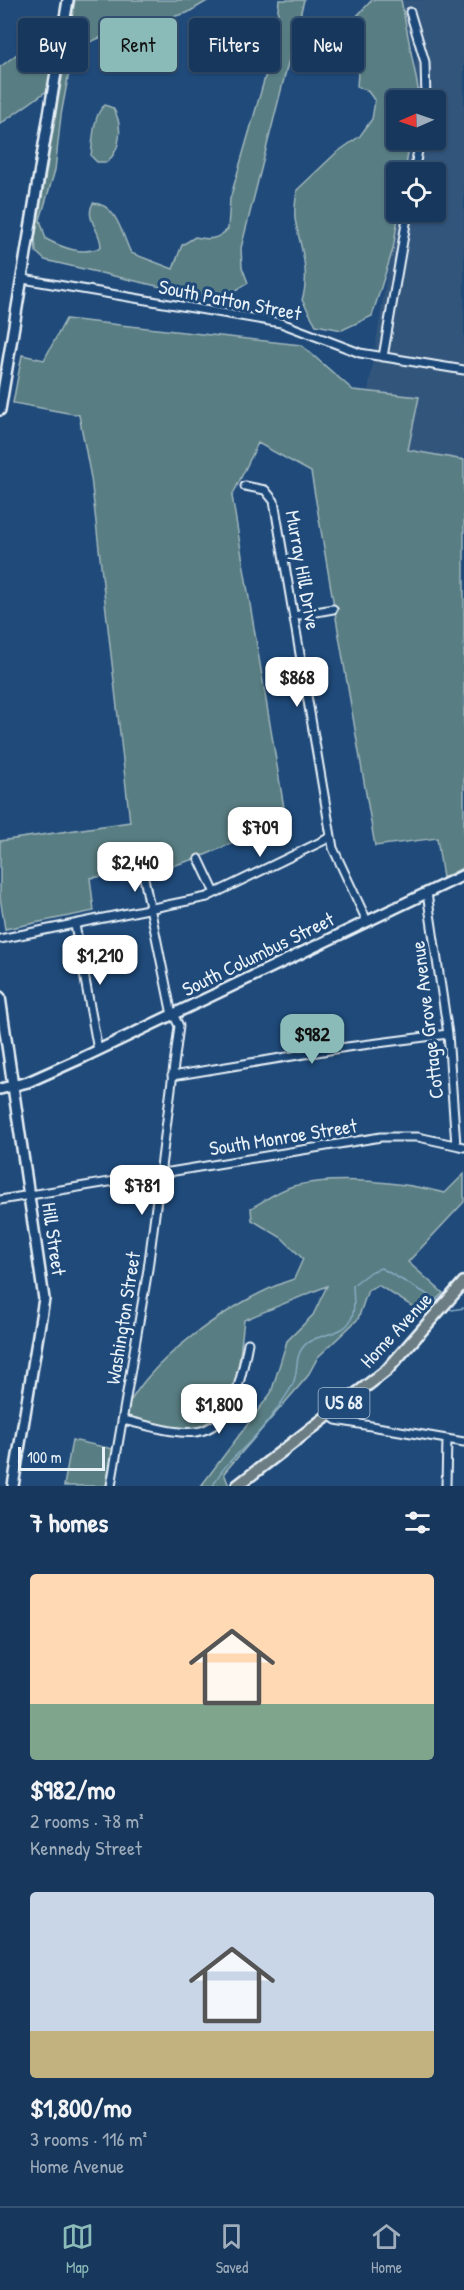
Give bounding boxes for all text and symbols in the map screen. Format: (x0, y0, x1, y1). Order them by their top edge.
chip: Buy (18, 18, 88, 72)
chip: Rent (100, 18, 177, 72)
chip: Filters (189, 18, 280, 72)
chip: New (292, 18, 364, 72)
north arrow (386, 90, 446, 150)
map controls (386, 90, 446, 222)
button: locate (386, 162, 446, 222)
street label: South Patton Street (157, 272, 305, 327)
street label: Murray Hill Drive (280, 508, 327, 632)
pin: $868 (261, 657, 333, 708)
text: $868 (279, 663, 315, 690)
pin: $709 (224, 807, 296, 858)
text: $709 (242, 813, 278, 840)
pin: $2,440 (86, 842, 184, 893)
text: $2,440 (111, 848, 159, 875)
street label: South Columbus Street (177, 905, 339, 1002)
pin: $1,210 (51, 935, 149, 986)
street label: Cottage Grove Avenue (403, 940, 450, 1100)
text: $1,210 (76, 941, 124, 968)
pin: $982 (276, 1014, 348, 1065)
text: $982 (294, 1020, 330, 1047)
street label: South Monroe Street (207, 1111, 360, 1161)
pin: $781 (106, 1165, 178, 1216)
text: $781 (124, 1171, 160, 1198)
street label: Hill Street (36, 1201, 73, 1278)
street label: Washington Street (99, 1249, 146, 1386)
street label: Home Avenue (354, 1286, 438, 1373)
pin: $1,800 (170, 1384, 268, 1435)
road number: US 68 (318, 1388, 370, 1418)
text: $1,800 (195, 1390, 243, 1417)
scale bar (18, 1444, 105, 1472)
text: 100 m (27, 1446, 62, 1468)
text: 7 homes (30, 1505, 108, 1540)
icon: filters (401, 1506, 434, 1539)
icon: home (178, 1613, 286, 1721)
text: $982/mo (30, 1772, 115, 1807)
text: 2 rooms · 78 m² (30, 1807, 144, 1834)
text: Kennedy Street (30, 1834, 142, 1861)
icon: home (178, 1931, 286, 2039)
text: $1,800/mo (30, 2090, 132, 2125)
text: 3 rooms · 116 m² (30, 2125, 147, 2152)
text: Home Avenue (30, 2152, 124, 2179)
tab: Map (61, 2220, 94, 2278)
tab: Saved (215, 2220, 248, 2278)
tab: Home (370, 2220, 403, 2278)

